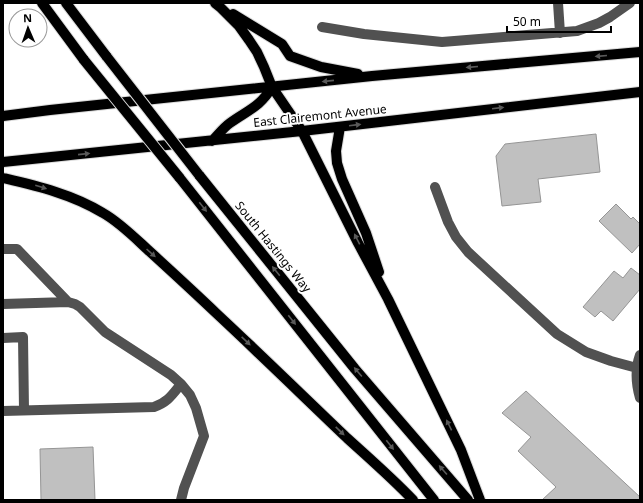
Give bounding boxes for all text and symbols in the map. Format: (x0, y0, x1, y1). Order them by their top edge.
north arrow (8, 8, 48, 48)
scale bar (507, 8, 611, 34)
text: N (23, 10, 32, 25)
text: 50 m (513, 13, 541, 30)
one-way arrow (595, 52, 607, 59)
one-way arrow (466, 64, 478, 70)
one-way arrow (322, 77, 334, 84)
street label: East Clairemont Avenue (252, 100, 388, 131)
one-way arrow (492, 105, 504, 111)
one-way arrow (349, 122, 361, 128)
one-way arrow (78, 151, 90, 157)
one-way arrow (35, 184, 47, 190)
street label: South Hastings Way (231, 198, 316, 296)
one-way arrow (199, 202, 207, 213)
one-way arrow (354, 234, 360, 245)
one-way arrow (146, 248, 156, 257)
one-way arrow (272, 266, 280, 277)
one-way arrow (288, 315, 296, 326)
one-way arrow (241, 336, 251, 346)
one-way arrow (354, 367, 363, 377)
one-way arrow (446, 419, 452, 431)
one-way arrow (335, 426, 345, 436)
one-way arrow (386, 439, 394, 450)
one-way arrow (439, 466, 448, 475)

